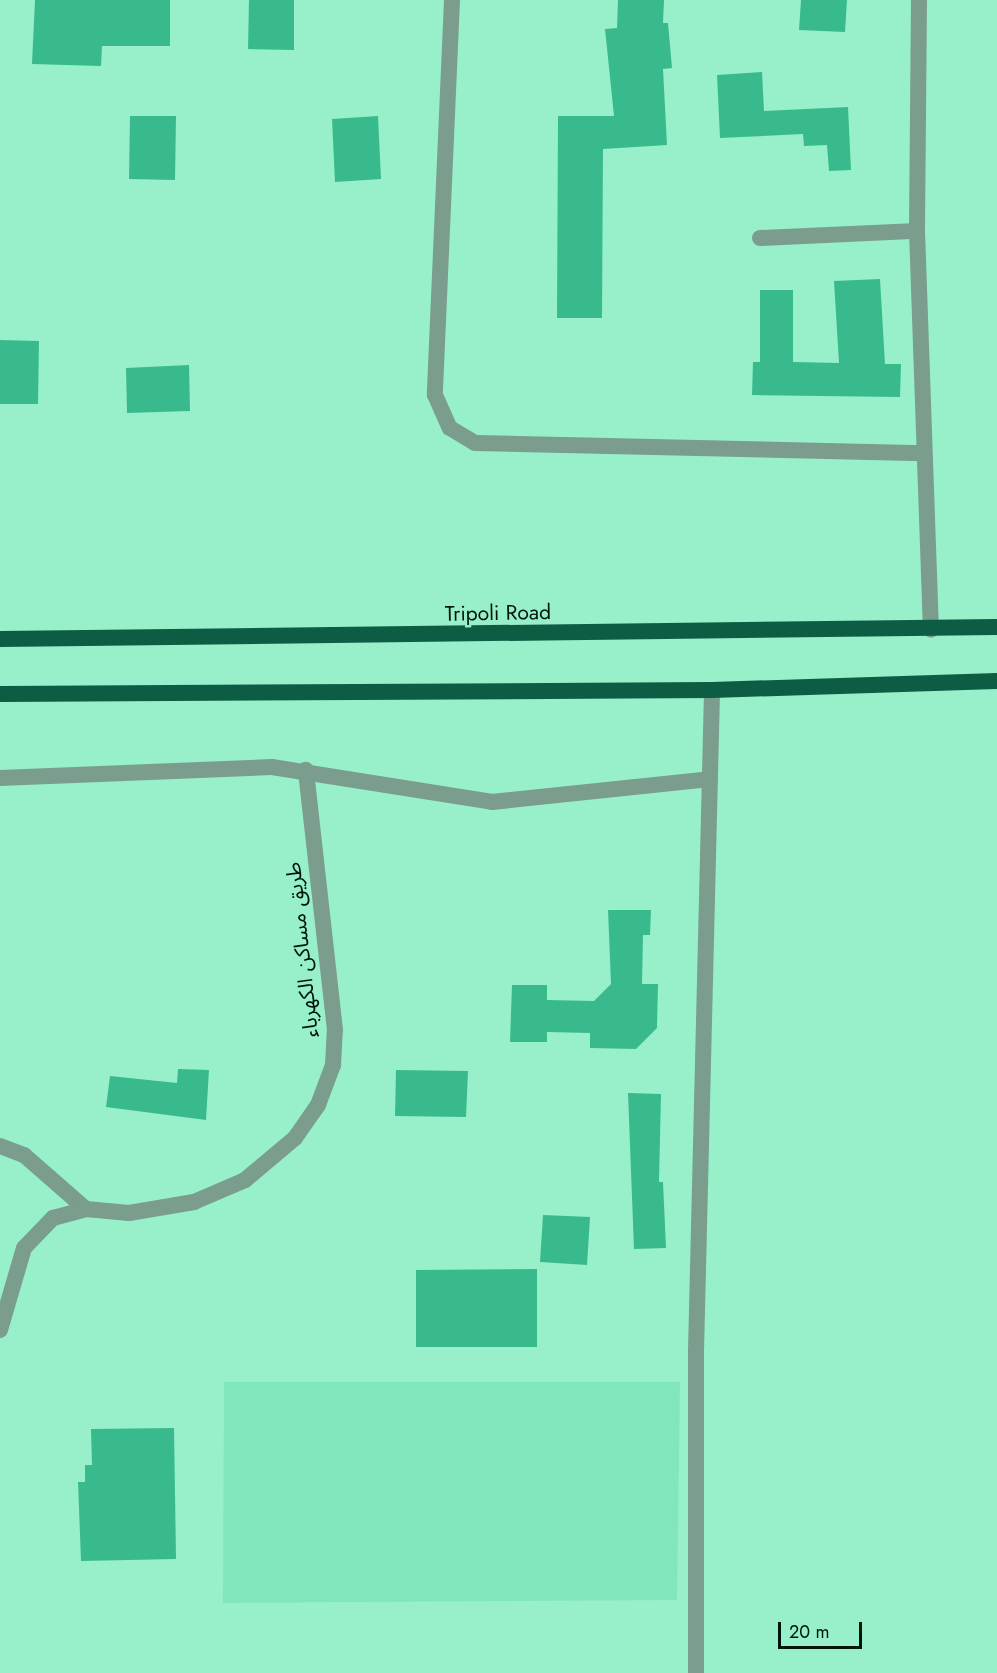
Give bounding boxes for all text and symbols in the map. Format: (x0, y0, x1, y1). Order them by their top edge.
street label: Tripoli Road (445, 599, 551, 627)
street label: طريق مساكن الكهرباء (280, 861, 324, 1039)
scale bar (781, 1610, 865, 1648)
text: 20 m (789, 1619, 829, 1645)

